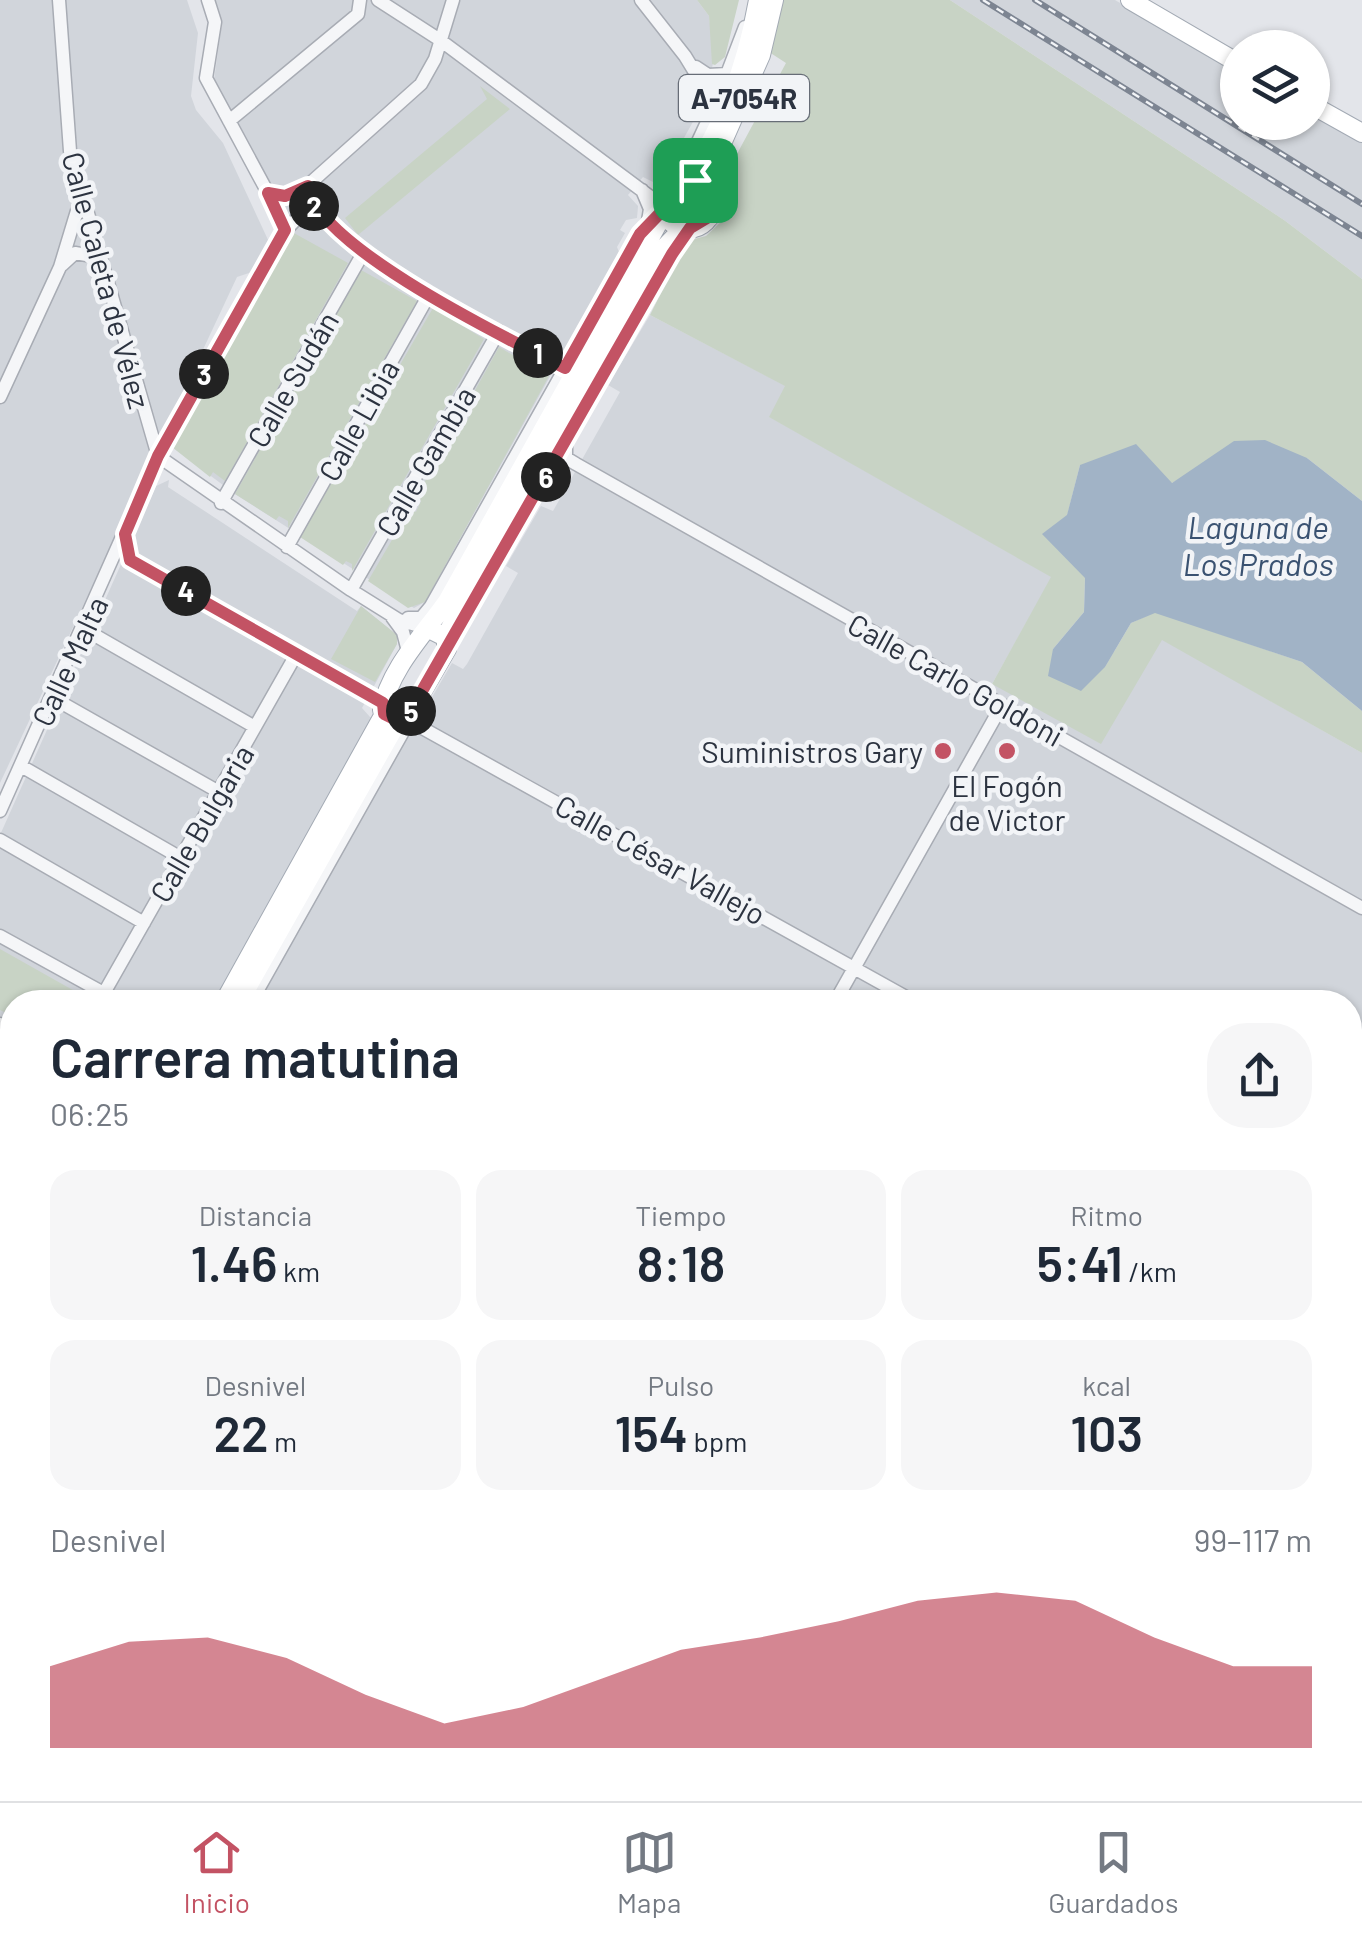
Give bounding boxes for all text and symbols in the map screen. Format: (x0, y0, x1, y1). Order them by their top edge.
map controls (1220, 30, 1330, 140)
button: layers (1220, 30, 1330, 140)
road number: A-7054R (679, 75, 809, 121)
pin (653, 138, 738, 223)
street label: Calle Caleta de Vélez (55, 148, 159, 412)
icon: arrive (668, 153, 723, 208)
pin: 2 (289, 181, 339, 231)
text: 2 (306, 189, 322, 223)
street label: Calle Sudán (239, 305, 345, 453)
pin: 1 (513, 328, 563, 378)
text: 1 (533, 336, 543, 370)
pin: 3 (179, 349, 229, 399)
street label: Calle Libia (310, 353, 406, 487)
text: 3 (196, 357, 212, 391)
street label: Calle Gambia (368, 380, 482, 542)
pin: 6 (521, 452, 571, 502)
text: 6 (538, 460, 554, 494)
water label: Laguna de Los Prados (1183, 507, 1333, 582)
pin: 4 (161, 566, 211, 616)
text: 4 (178, 574, 194, 608)
street label: Calle Malta (23, 590, 115, 732)
street label: Calle Carlo Goldoni (842, 605, 1070, 753)
pin: 5 (386, 686, 436, 736)
text: 5 (403, 694, 419, 728)
place label: Suministros Gary (701, 733, 923, 769)
street label: Calle Bulgaria (141, 738, 261, 908)
marker: Suministros Gary (932, 740, 954, 762)
marker: El Fogón de Victor (996, 740, 1018, 762)
place label: El Fogón de Victor (948, 767, 1066, 837)
street label: Calle César Vallejo (550, 786, 772, 932)
text: Carrera matutina (50, 1023, 460, 1089)
button: share (1207, 1023, 1312, 1128)
text: 06:25 (50, 1094, 129, 1132)
text: Distancia (199, 1198, 312, 1232)
text: Tiempo (635, 1198, 727, 1232)
text: Ritmo (1070, 1198, 1143, 1232)
text: 1.46 (190, 1232, 277, 1292)
text: 8:18 (637, 1232, 725, 1292)
text: 5:41 (1036, 1232, 1123, 1292)
text: km (277, 1254, 320, 1288)
text: /km (1123, 1254, 1177, 1288)
text: Desnivel (204, 1368, 306, 1402)
text: Pulso (648, 1368, 714, 1402)
text: kcal (1082, 1368, 1131, 1402)
text: 22 (213, 1402, 269, 1462)
text: 154 (615, 1402, 688, 1462)
text: 103 (1070, 1402, 1143, 1462)
text: m (269, 1424, 297, 1458)
text: bpm (688, 1424, 747, 1458)
text: Desnivel (50, 1520, 166, 1558)
text: 99–117 m (1194, 1520, 1312, 1558)
tab: Inicio (184, 1825, 250, 1919)
tab: Mapa (617, 1825, 681, 1919)
tab: Guardados (1048, 1825, 1178, 1919)

